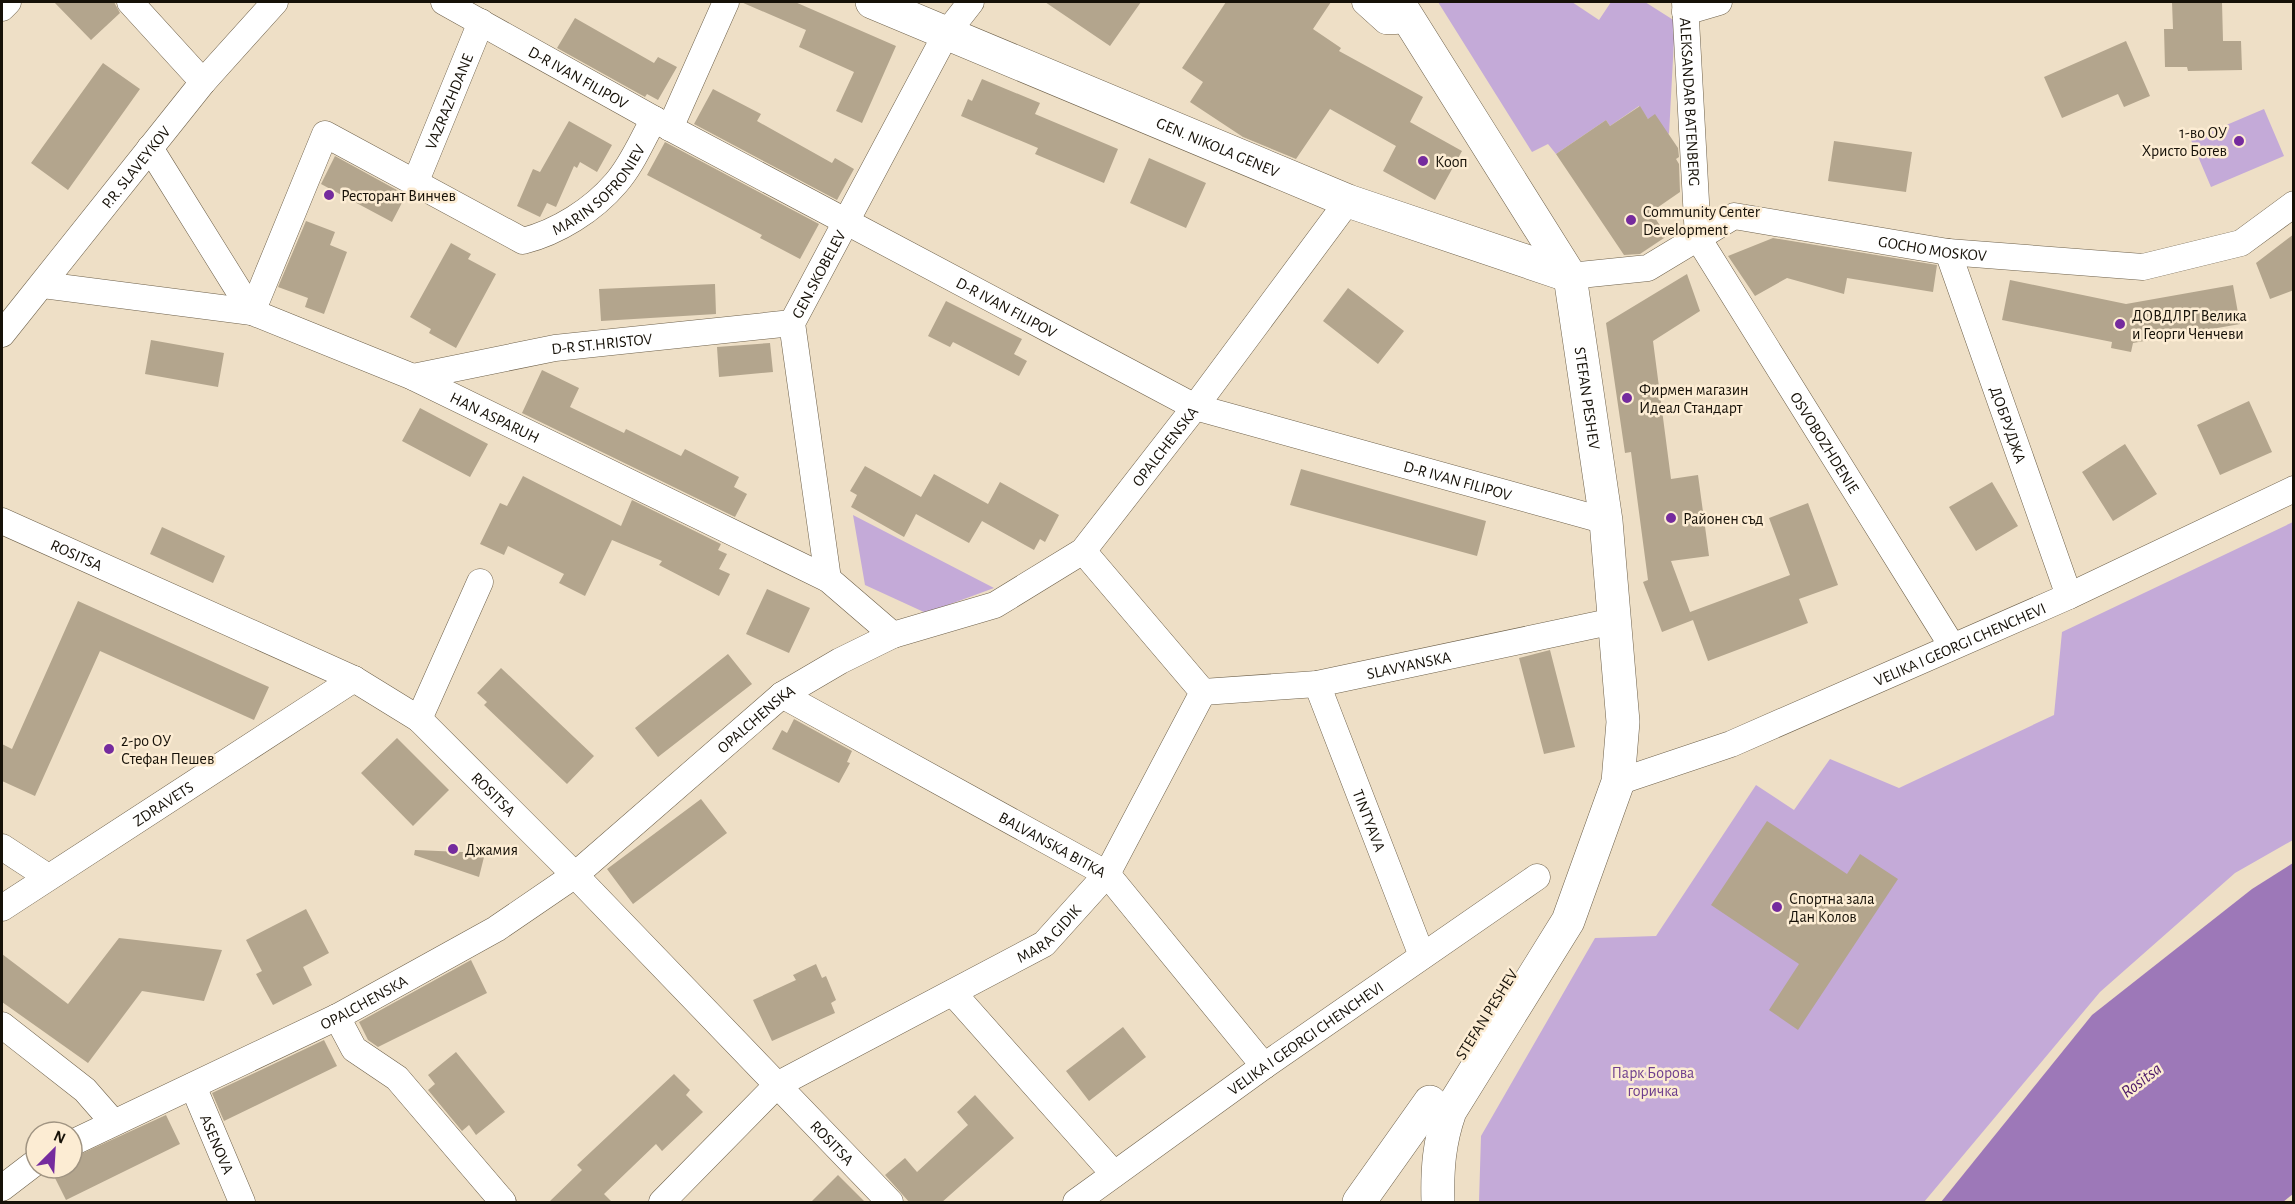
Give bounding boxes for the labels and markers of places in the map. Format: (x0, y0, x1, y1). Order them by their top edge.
place label: 1-во ОУ Христо Ботев (2142, 125, 2227, 159)
marker: 1-во ОУ Христо Ботев (2232, 134, 2246, 148)
marker: Кооп (1416, 154, 1430, 168)
place label: Кооп (1435, 154, 1468, 170)
marker: Ресторант Винчев (322, 188, 336, 202)
place label: Ресторант Винчев (341, 188, 456, 204)
place label: Community Center Development (1643, 204, 1761, 238)
marker: Community Center Development (1624, 213, 1638, 227)
place label: ДОВДЛРГ Велика и Георги Ченчеви (2132, 308, 2247, 342)
marker: ДОВДЛРГ Велика и Георги Ченчеви (2113, 317, 2127, 331)
place label: Фирмен магазин Идеал Стандарт (1639, 382, 1749, 416)
marker: Фирмен магазин Идеал Стандарт (1620, 391, 1634, 405)
marker: Районен съд (1664, 511, 1678, 525)
place label: Районен съд (1683, 511, 1763, 527)
place label: 2-ро ОУ Стефан Пешев (121, 733, 214, 767)
marker: 2-ро ОУ Стефан Пешев (102, 742, 116, 756)
marker: Джамия (446, 842, 460, 856)
place label: Джамия (465, 842, 518, 858)
place label: Спортна зала Дан Колов (1789, 891, 1874, 925)
marker: Спортна зала Дан Колов (1770, 900, 1784, 914)

